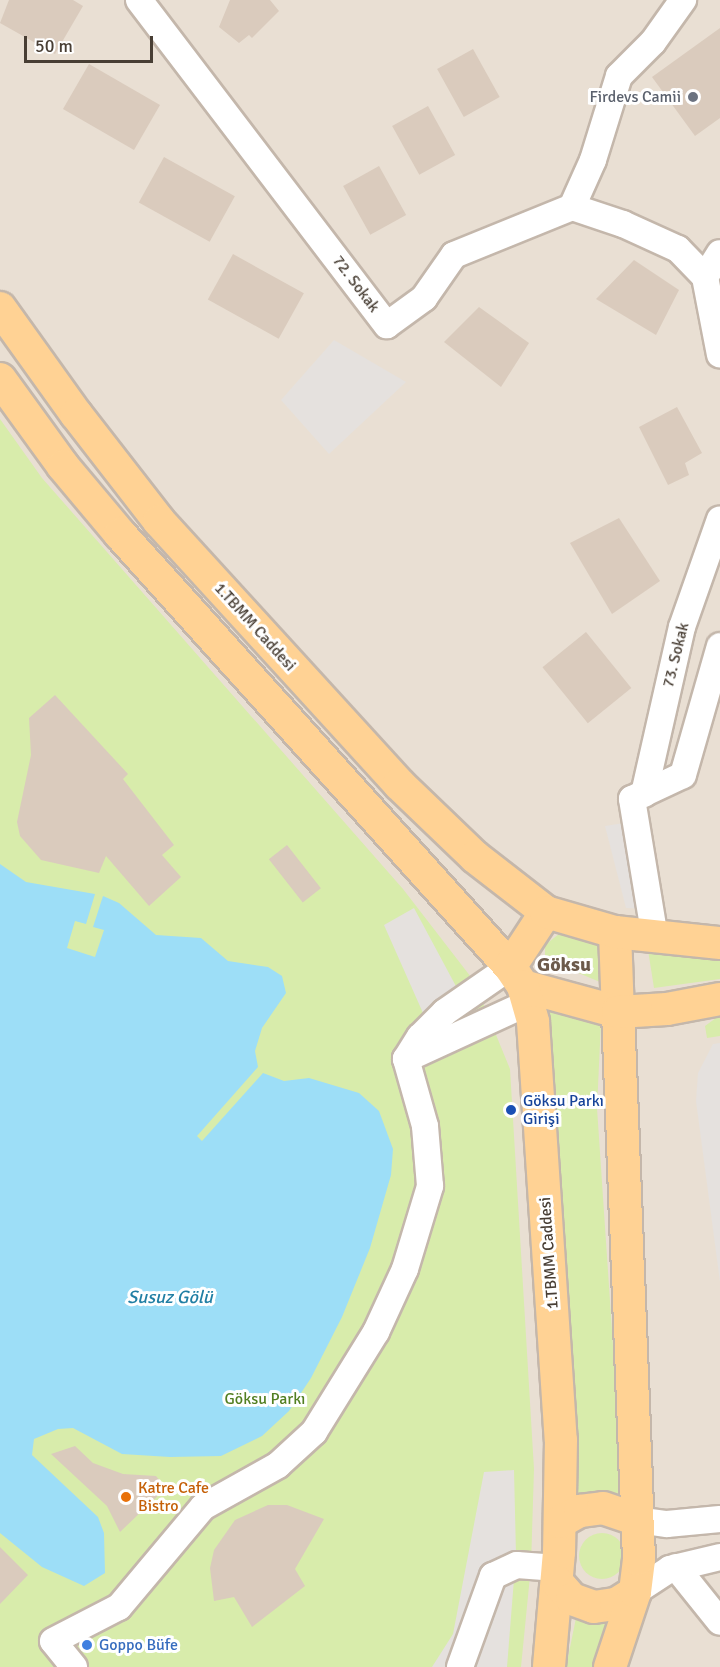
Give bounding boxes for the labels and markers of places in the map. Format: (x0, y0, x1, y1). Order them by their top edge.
place label: Firdevs Camii (589, 87, 681, 107)
marker: Firdevs Camii (686, 90, 700, 104)
place label: Göksu Parkı Girişi (523, 1091, 604, 1129)
marker: Göksu Parkı Girişi (504, 1103, 518, 1117)
place label: Katre Cafe Bistro (138, 1478, 209, 1516)
marker: Katre Cafe Bistro (119, 1490, 133, 1504)
place label: Goppo Büfe (99, 1635, 178, 1655)
marker: Goppo Büfe (80, 1638, 94, 1652)

